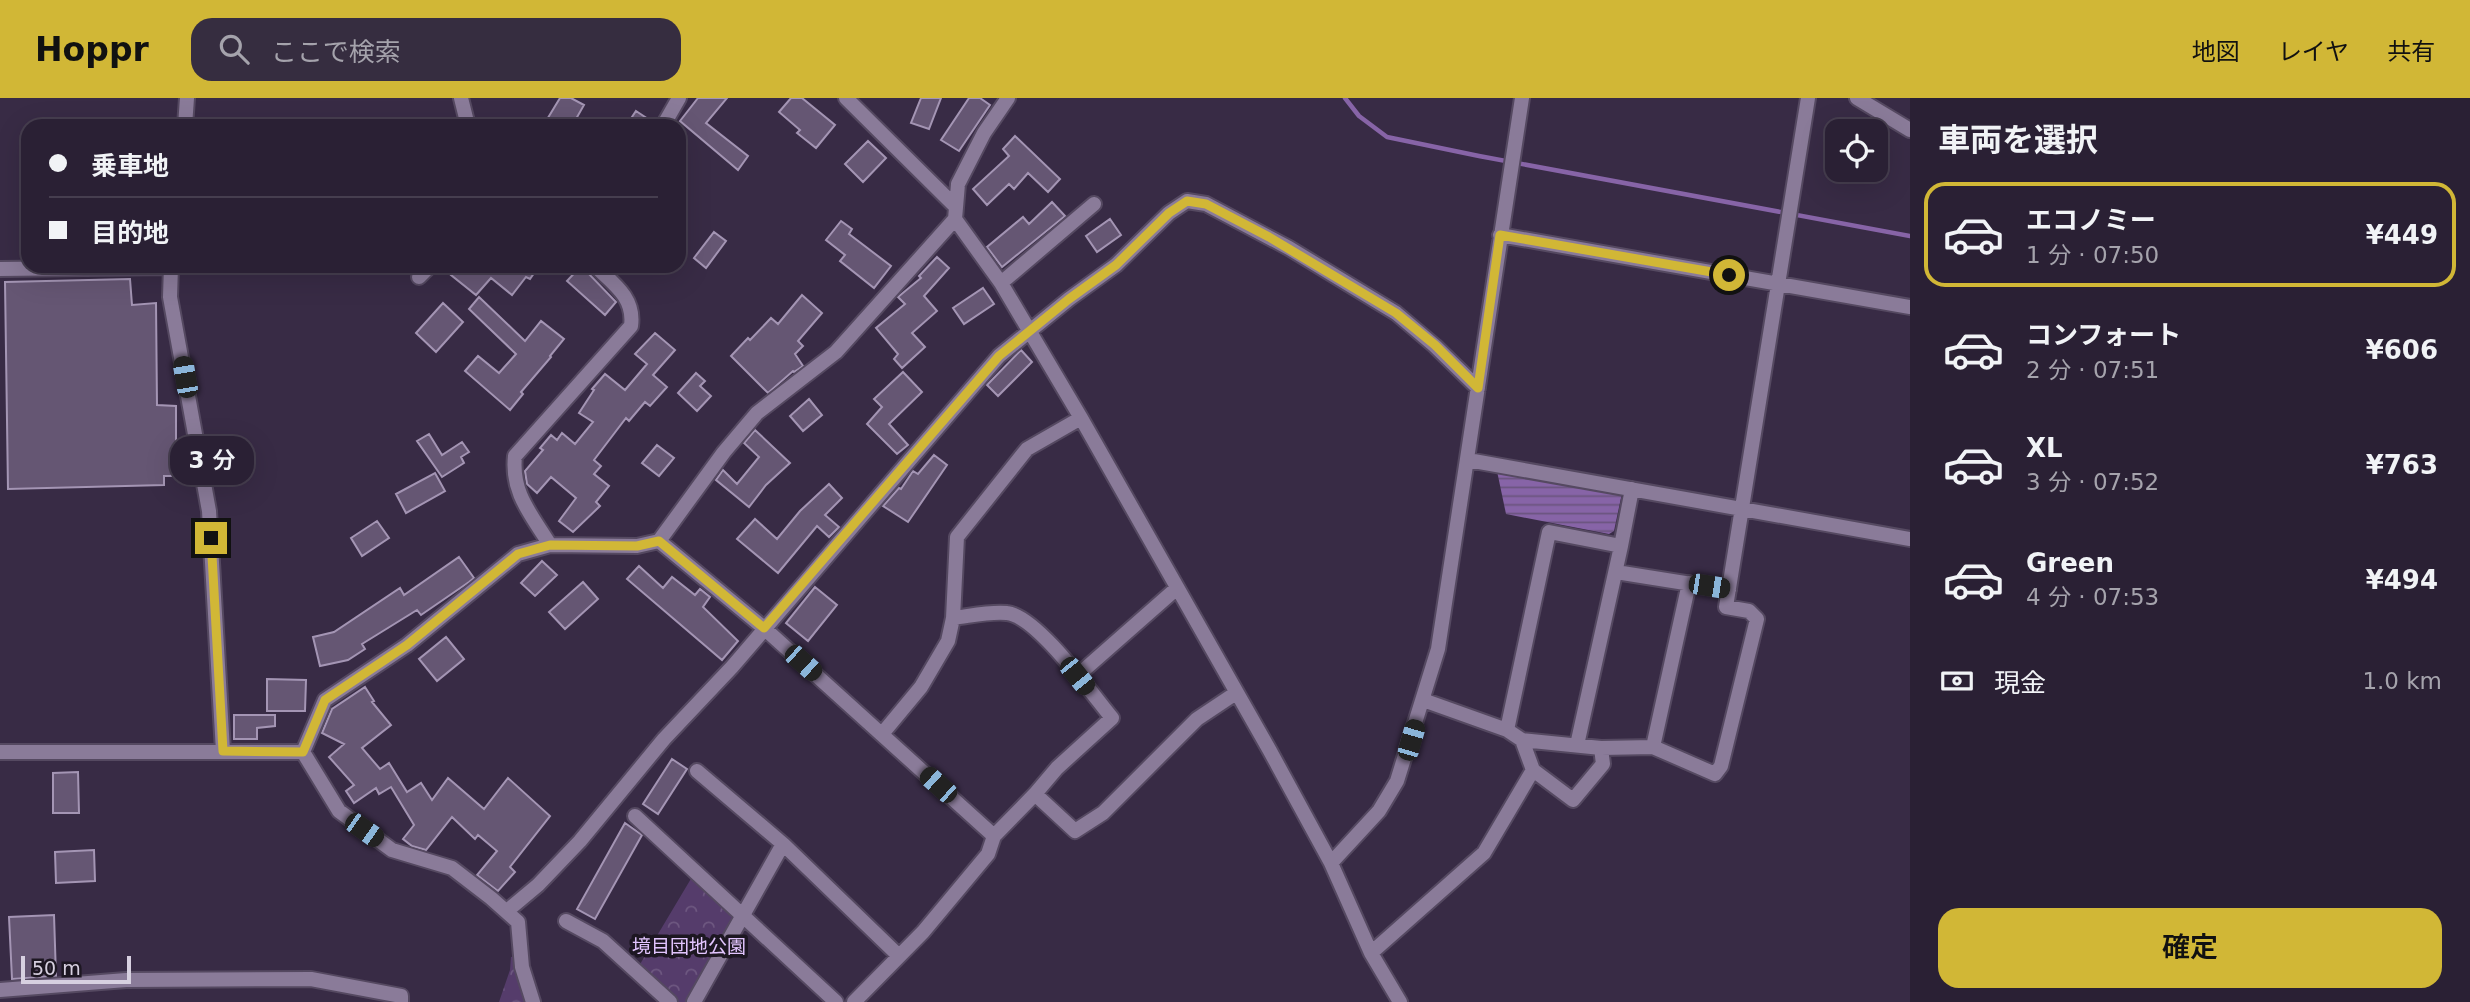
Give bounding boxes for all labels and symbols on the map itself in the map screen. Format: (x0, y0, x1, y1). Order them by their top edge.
route start (1713, 259, 1745, 291)
car (172, 354, 199, 400)
callout: 3 分 (169, 436, 253, 486)
route end (195, 522, 227, 554)
car (1687, 572, 1732, 600)
car (781, 641, 826, 685)
car (1056, 653, 1099, 699)
car (1396, 717, 1427, 763)
car (916, 763, 961, 807)
car (341, 809, 388, 851)
park label: 境目団地公園 (632, 935, 746, 957)
scale bar (21, 953, 131, 985)

